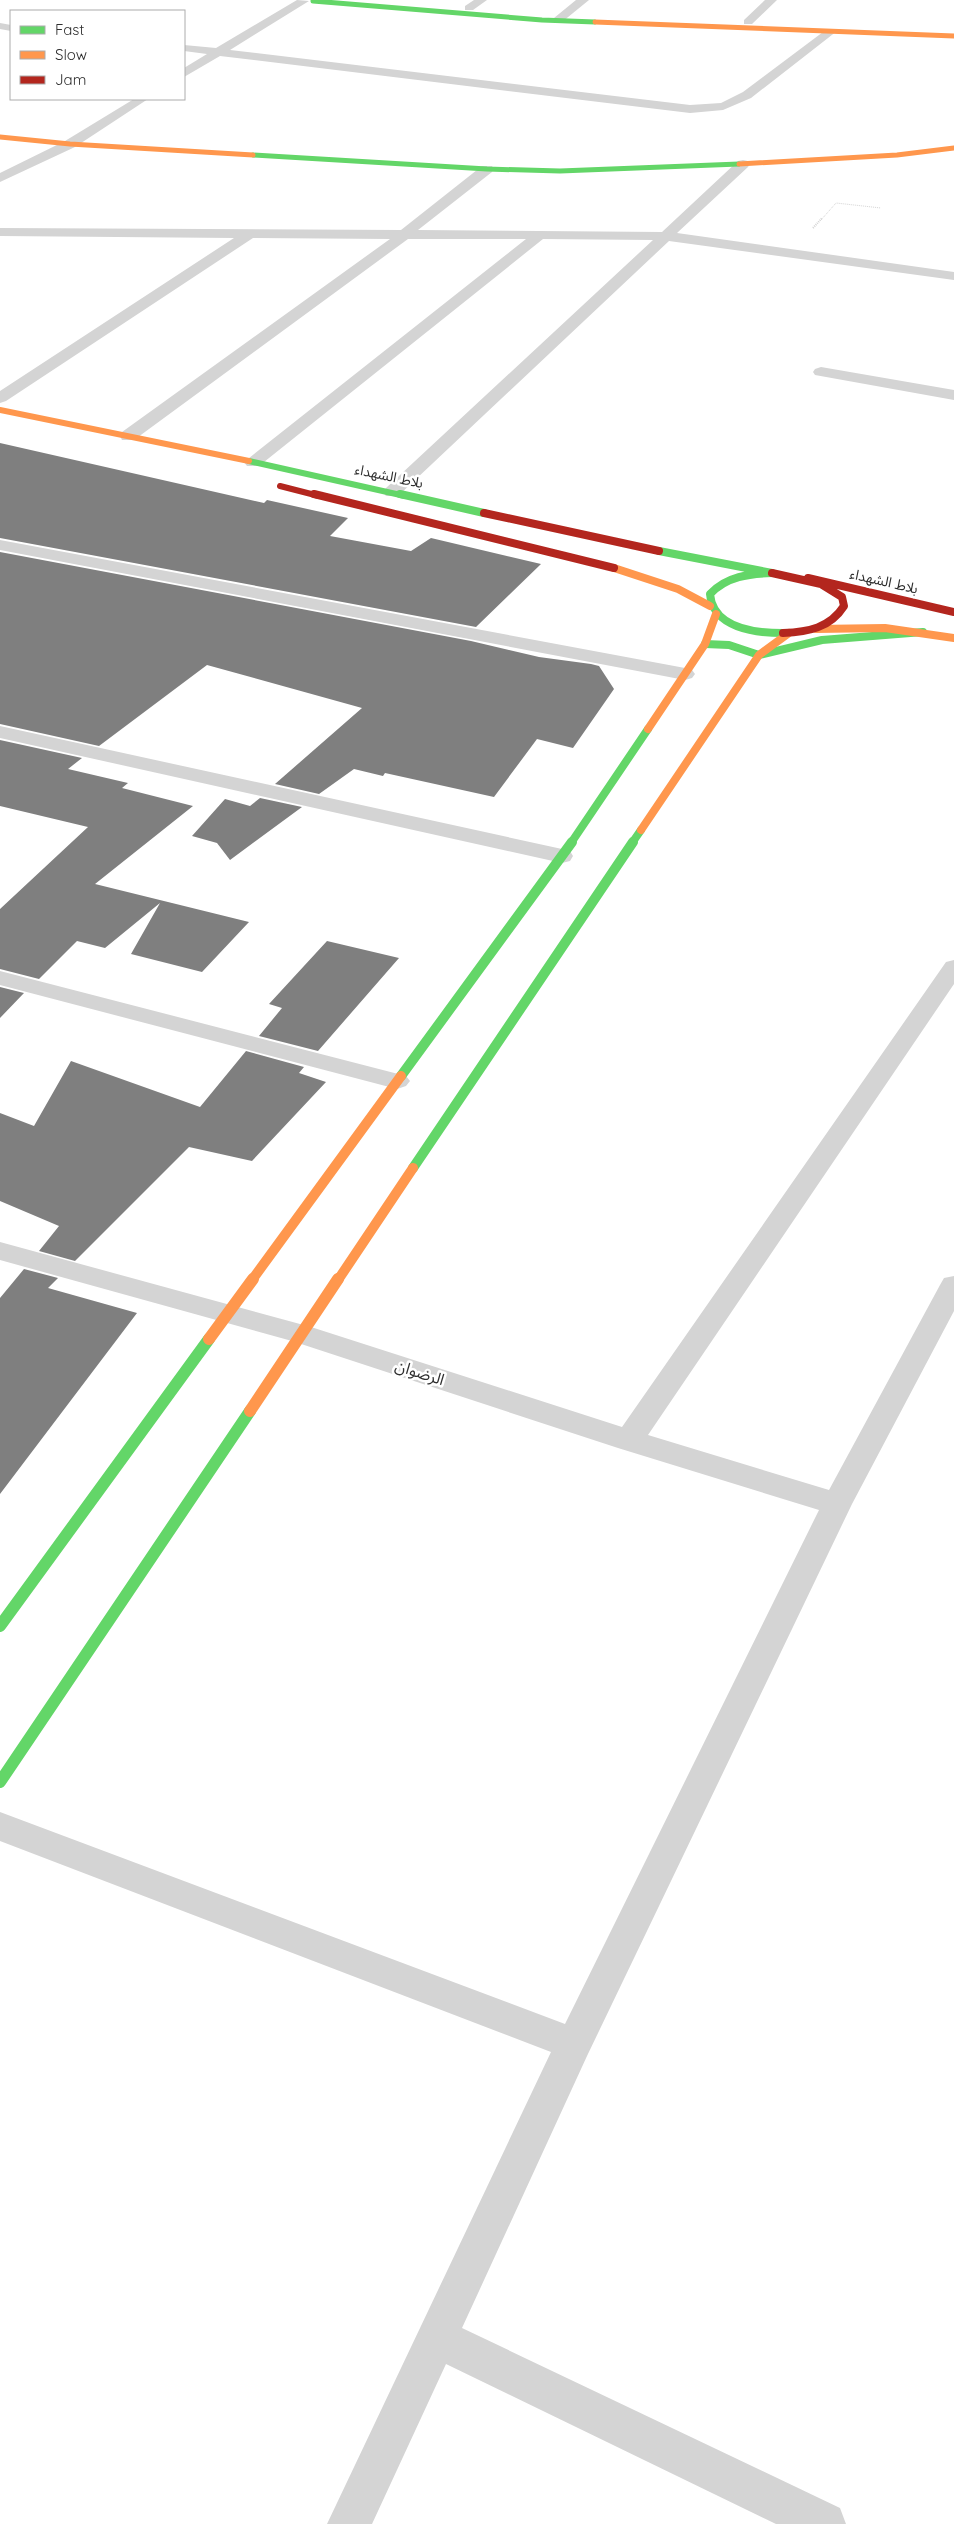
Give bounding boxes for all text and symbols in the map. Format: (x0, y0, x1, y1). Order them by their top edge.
legend (10, 10, 185, 100)
text: Fast (55, 20, 84, 39)
text: Slow (55, 45, 87, 64)
text: Jam (55, 70, 86, 89)
street label: بلاط الشهداء (353, 460, 425, 492)
street label: بلاط الشهداء (848, 564, 920, 598)
street label: الرضوان (393, 1355, 447, 1389)

